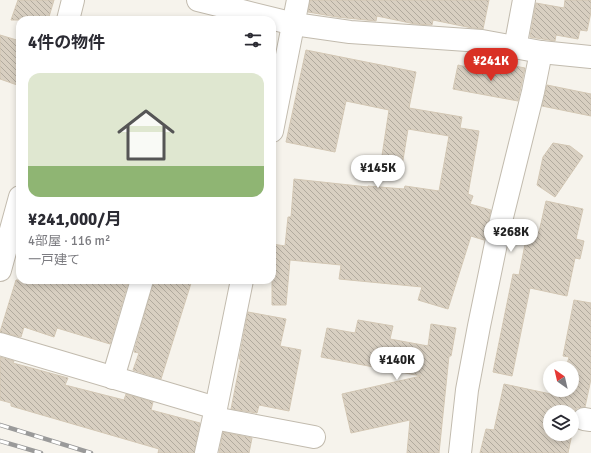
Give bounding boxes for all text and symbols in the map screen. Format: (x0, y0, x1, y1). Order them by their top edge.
icon: filters (242, 29, 264, 51)
text: 4件の物件 (28, 32, 105, 53)
pin: ¥241K (463, 48, 519, 82)
text: ¥241K (473, 53, 509, 69)
icon: home (110, 99, 182, 171)
pin: ¥145K (350, 155, 406, 189)
text: ¥145K (360, 160, 396, 176)
text: ¥241,000/月 (28, 209, 122, 230)
pin: ¥268K (483, 219, 539, 253)
text: ¥268K (493, 224, 529, 240)
text: 4部屋 · 116 m² (28, 233, 110, 249)
text: 一戸建て (28, 252, 80, 268)
pin: ¥140K (369, 347, 425, 381)
text: ¥140K (379, 352, 415, 368)
north arrow (543, 361, 579, 397)
map controls (543, 361, 579, 441)
button: layers (543, 405, 579, 441)

